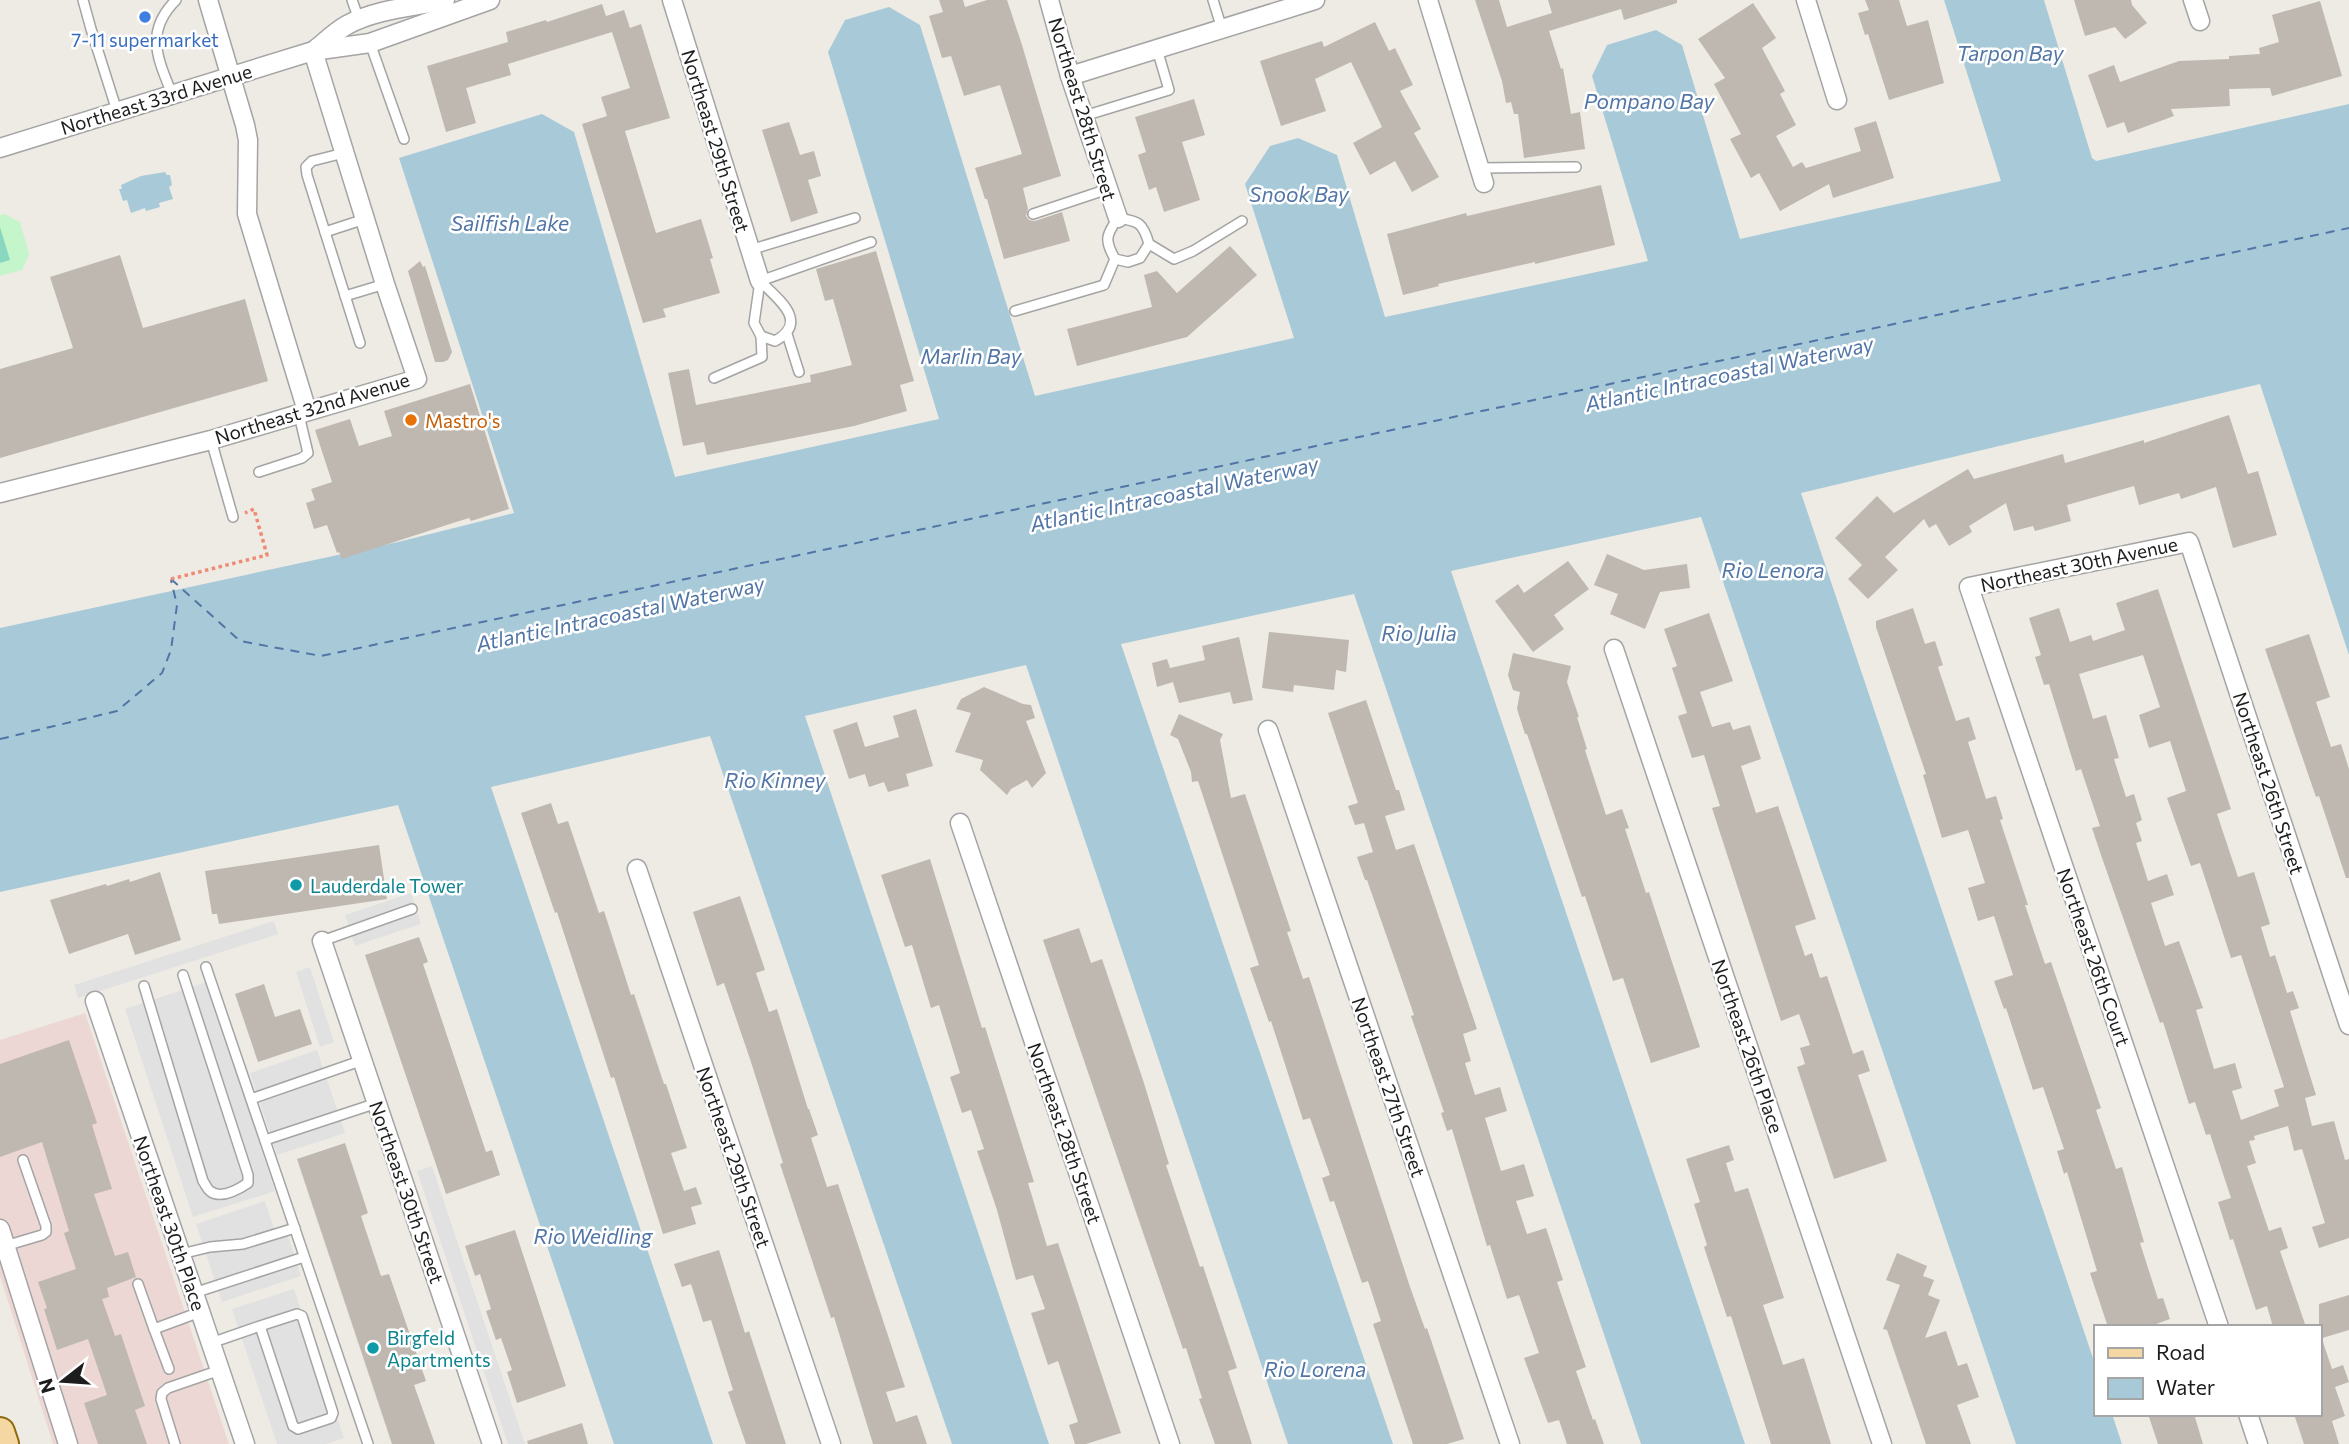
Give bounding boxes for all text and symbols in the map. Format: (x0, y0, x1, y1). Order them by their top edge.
marker: 7-11 supermarket (137, 9, 153, 25)
street label: Northeast 28th Street (1044, 15, 1122, 203)
place label: 7-11 supermarket (71, 28, 219, 51)
water label: Tarpon Bay (1956, 40, 2065, 65)
street label: Northeast 29th Street (677, 47, 755, 235)
street label: Northeast 33rd Avenue (58, 59, 254, 139)
water label: Pompano Bay (1584, 88, 1715, 113)
water label: Snook Bay (1249, 181, 1350, 206)
water label: Sailfish Lake (451, 210, 569, 235)
water label: Atlantic Intracoastal Waterway (1582, 330, 1877, 416)
water label: Marlin Bay (920, 343, 1023, 368)
street label: Northeast 32nd Avenue (212, 367, 412, 449)
place label: Mastro's (425, 409, 500, 432)
marker: Mastro's (403, 412, 419, 428)
water label: Atlantic Intracoastal Waterway (1027, 450, 1322, 536)
street label: Northeast 30th Avenue (1978, 532, 2180, 596)
water label: Rio Lenora (1722, 557, 1824, 582)
water label: Atlantic Intracoastal Waterway (473, 570, 768, 656)
water label: Rio Julia (1381, 620, 1457, 645)
street label: Northeast 26th Street (2229, 689, 2309, 877)
water label: Rio Kinney (724, 767, 827, 792)
street label: Northeast 26th Court (2053, 865, 2135, 1049)
place label: Lauderdale Tower (310, 874, 464, 897)
marker: Lauderdale Tower (288, 877, 304, 893)
street label: Northeast 26th Place (1707, 956, 1789, 1136)
street label: Northeast 27th Street (1347, 994, 1431, 1180)
street label: Northeast 28th Street (1023, 1039, 1107, 1227)
street label: Northeast 29th Street (692, 1063, 776, 1251)
street label: Northeast 30th Street (365, 1098, 449, 1286)
street label: Northeast 30th Place (129, 1132, 211, 1314)
water label: Rio Weidling (534, 1223, 654, 1248)
legend (2094, 1325, 2321, 1416)
place label: Birgfeld Apartments (387, 1326, 491, 1371)
text: Road (2156, 1339, 2205, 1364)
marker: Birgfeld Apartments (365, 1340, 381, 1356)
north arrow (28, 1346, 98, 1416)
water label: Rio Lorena (1264, 1356, 1366, 1381)
text: Water (2156, 1374, 2215, 1399)
text: N (33, 1376, 59, 1396)

